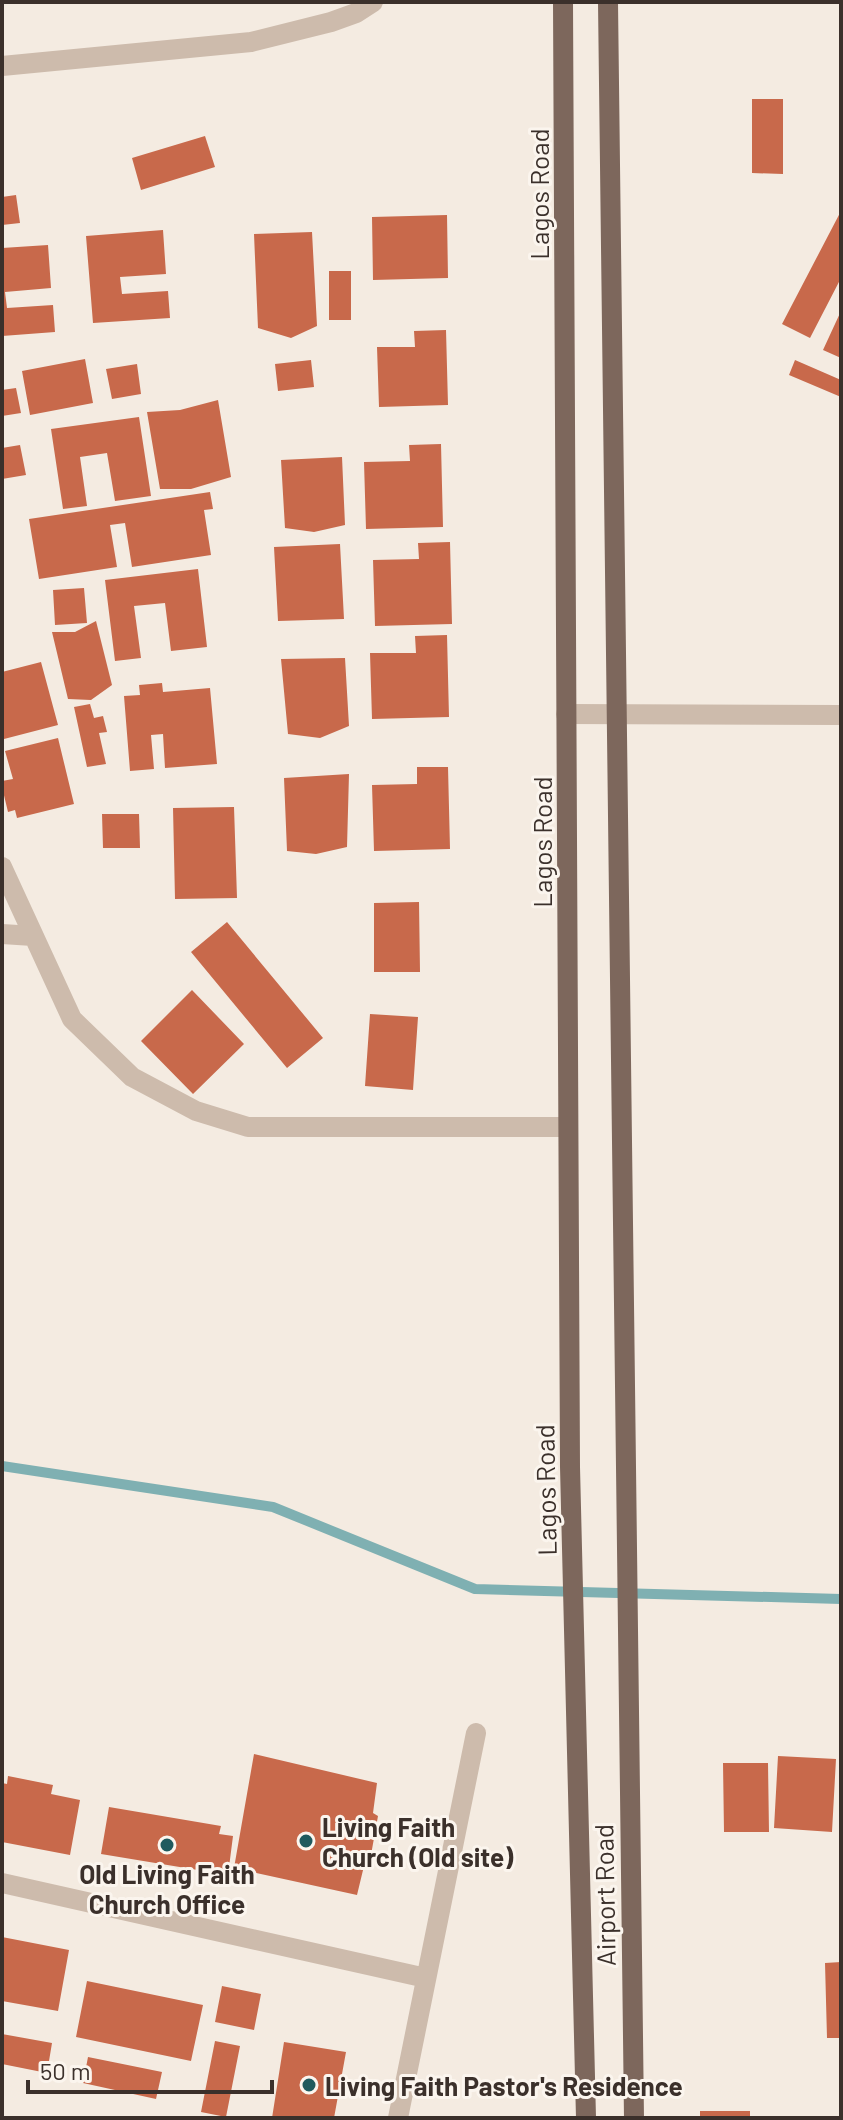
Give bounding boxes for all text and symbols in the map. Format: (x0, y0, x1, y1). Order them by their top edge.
street label: Lagos Road (523, 128, 554, 260)
street label: Lagos Road (526, 776, 557, 908)
street label: Lagos Road (528, 1424, 562, 1556)
place label: Living Faith Church (Old site) (322, 1811, 514, 1872)
street label: Airport Road (587, 1824, 621, 1966)
marker: Living Faith Church (Old site) (297, 1832, 315, 1850)
marker: Old Living Faith Church Office (158, 1836, 176, 1854)
place label: Old Living Faith Church Office (79, 1858, 255, 1919)
scale bar (28, 2044, 272, 2094)
text: 50 m (40, 2056, 91, 2085)
place label: Living Faith Pastor's Residence (325, 2070, 683, 2101)
marker: Living Faith Pastor's Residence (300, 2076, 318, 2094)

